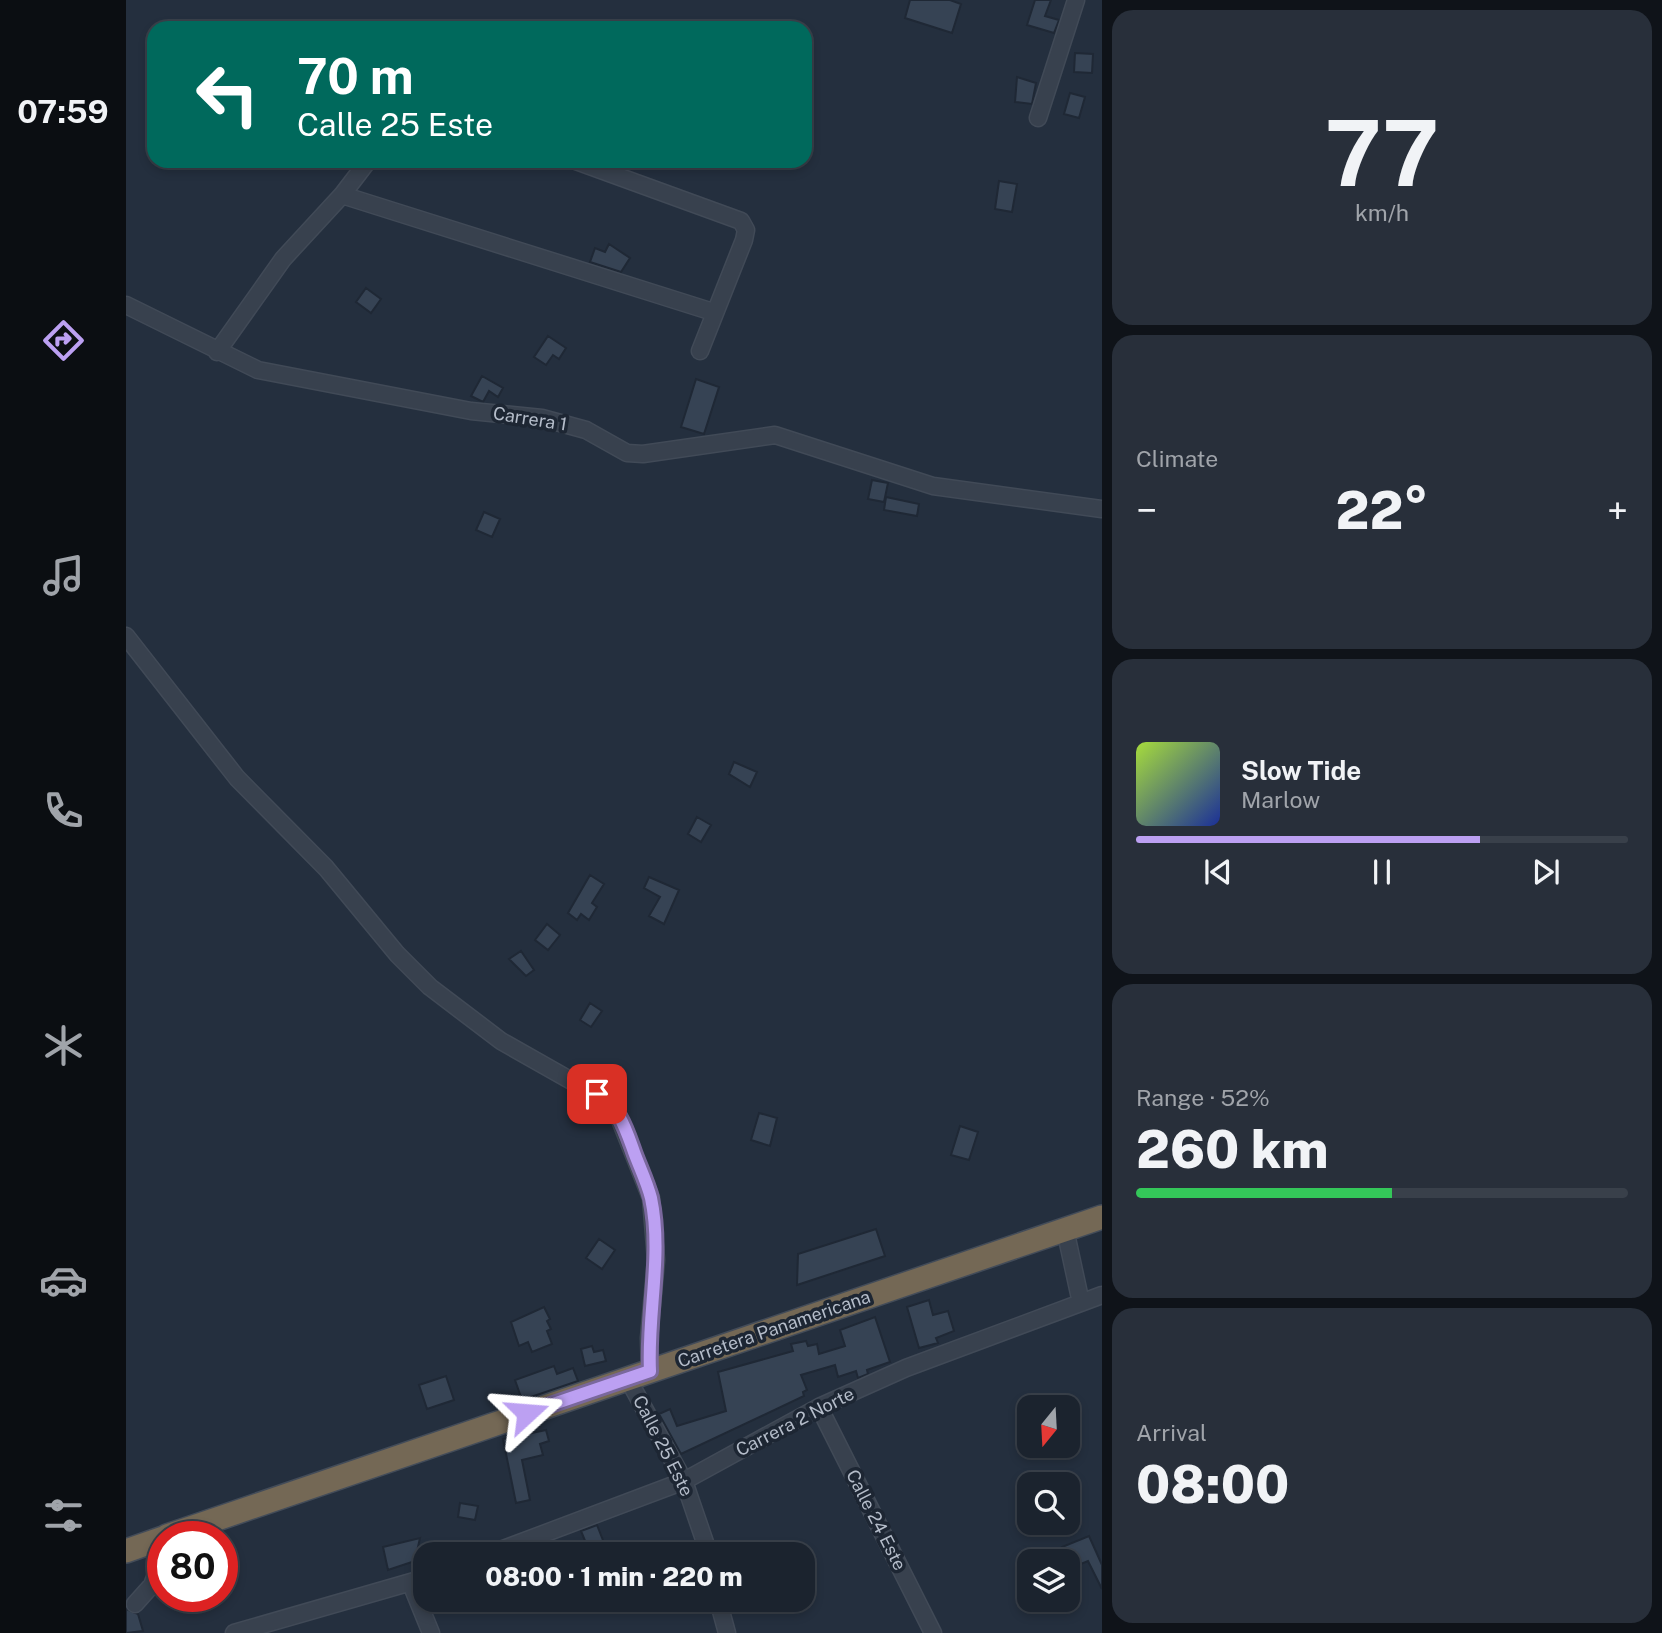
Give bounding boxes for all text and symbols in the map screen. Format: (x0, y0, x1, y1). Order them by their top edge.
text: 70 m (297, 47, 414, 105)
icon: left (182, 49, 273, 140)
text: 07:59 (17, 93, 109, 130)
text: 77 (1325, 100, 1439, 206)
text: Calle 25 Este (297, 106, 493, 143)
text: km/h (1355, 199, 1409, 226)
icon: directions (39, 316, 88, 365)
street label: Carrera 1 (492, 402, 569, 435)
text: Climate (1136, 445, 1218, 472)
text: 22° (1336, 480, 1428, 541)
text: − (1136, 488, 1157, 533)
text: + (1607, 488, 1628, 533)
icon: music (39, 551, 88, 600)
text: Slow Tide (1241, 755, 1361, 786)
icon: phone (39, 786, 88, 835)
text: Marlow (1241, 786, 1320, 813)
icon: previous (1199, 853, 1237, 891)
icon: pause (1363, 853, 1401, 891)
icon: next (1527, 853, 1565, 891)
icon: climate (39, 1021, 88, 1070)
pin (567, 1064, 627, 1124)
icon: arrive (578, 1075, 616, 1113)
text: Range · 52% (1136, 1084, 1270, 1111)
text: 260 km (1136, 1119, 1329, 1180)
icon: car (39, 1256, 88, 1305)
street label: Carretera Panamericana (675, 1286, 873, 1371)
position arrow (490, 1376, 564, 1450)
street label: Carrera 2 Norte (732, 1383, 857, 1460)
street label: Calle 25 Este (629, 1392, 698, 1500)
north arrow (1017, 1395, 1080, 1458)
map controls (1017, 1395, 1080, 1612)
text: Arrival (1136, 1419, 1207, 1446)
text: 08:00 (1136, 1454, 1289, 1515)
street label: Calle 24 Este (842, 1466, 911, 1574)
button: search (1017, 1472, 1080, 1535)
icon: filters (39, 1491, 88, 1540)
speed limit sign: 80 (147, 1521, 238, 1612)
button: layers (1017, 1549, 1080, 1612)
text: 08:00 · 1 min · 220 m (485, 1561, 743, 1592)

